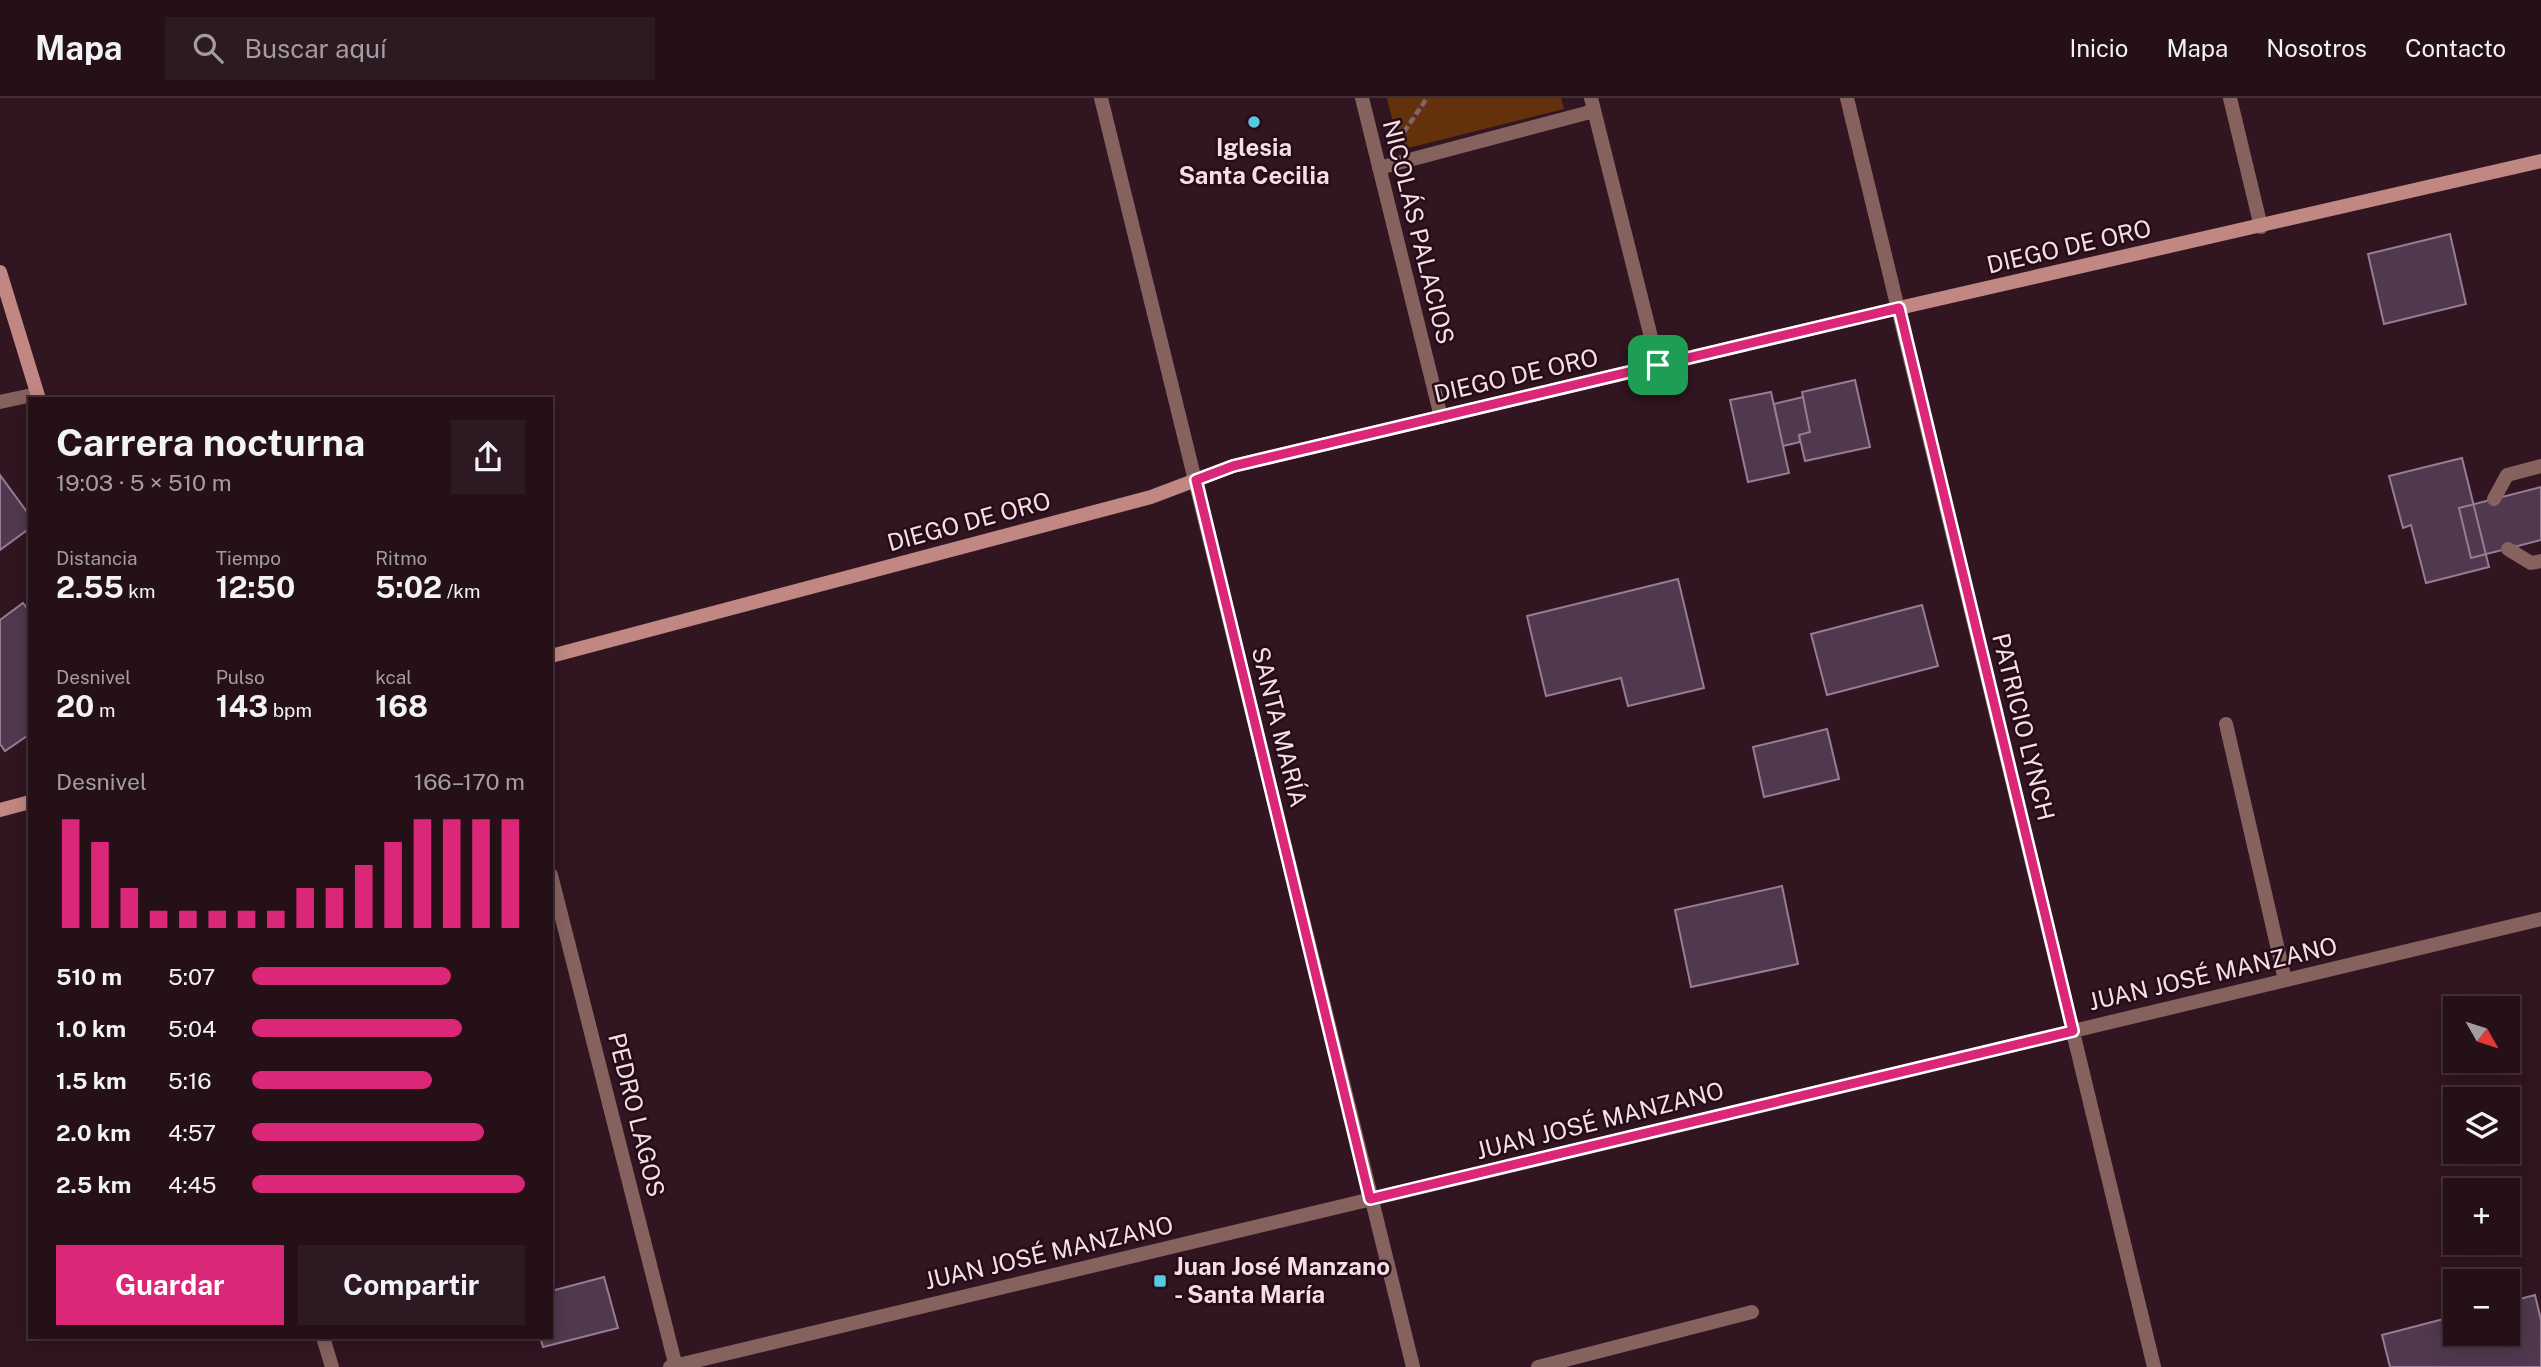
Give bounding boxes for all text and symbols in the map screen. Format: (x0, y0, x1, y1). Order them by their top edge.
search box (165, 17, 655, 80)
text: Mapa (35, 29, 123, 67)
icon: search (189, 29, 227, 67)
text: Buscar aquí (245, 33, 386, 64)
text: Inicio (2069, 34, 2128, 62)
text: Mapa (2166, 34, 2228, 62)
text: Nosotros (2266, 34, 2367, 62)
text: Contacto (2405, 34, 2506, 62)
marker: Iglesia Santa Cecilia (1246, 114, 1262, 130)
street label: NICOLÁS PALACIOS (1378, 117, 1460, 347)
place label: Iglesia Santa Cecilia (1178, 133, 1330, 189)
street label: DIEGO DE ORO (1984, 213, 2154, 279)
pin (1628, 335, 1688, 395)
street label: DIEGO DE ORO (1431, 342, 1601, 408)
icon: arrive (1639, 346, 1677, 384)
text: Carrera nocturna (56, 420, 365, 465)
button: share (451, 420, 525, 494)
text: 19:03 · 5 × 510 m (56, 469, 232, 496)
street label: DIEGO DE ORO (884, 486, 1053, 556)
text: Distancia (56, 547, 138, 569)
text: Tiempo (216, 547, 281, 569)
text: Ritmo (375, 547, 427, 569)
text: 2.55 (56, 569, 124, 605)
text: 12:50 (216, 569, 295, 605)
text: 5:02 (375, 569, 442, 605)
text: km (124, 580, 155, 602)
text: /km (442, 580, 480, 602)
street label: PATRICIO LYNCH (1987, 630, 2061, 823)
street label: SANTA MARÍA (1247, 644, 1313, 810)
text: Desnivel (56, 666, 131, 688)
text: Pulso (216, 666, 265, 688)
text: kcal (375, 666, 412, 688)
text: 20 (56, 688, 94, 724)
text: 143 (216, 688, 268, 724)
text: 168 (375, 688, 428, 724)
text: m (94, 699, 115, 721)
text: bpm (268, 699, 312, 721)
text: Desnivel (56, 768, 147, 795)
text: 166–170 m (414, 768, 525, 795)
street label: JUAN JOSÉ MANZANO (2086, 931, 2340, 1015)
text: 510 m (56, 963, 122, 990)
text: 5:07 (168, 963, 215, 990)
north arrow (2443, 996, 2520, 1073)
map controls (2443, 996, 2520, 1346)
text: 1.0 km (56, 1015, 126, 1042)
text: 5:04 (168, 1015, 216, 1042)
street label: PEDRO LAGOS (603, 1030, 671, 1200)
text: 1.5 km (56, 1067, 127, 1094)
text: 5:16 (168, 1067, 212, 1094)
street label: JUAN JOSÉ MANZANO (1473, 1076, 1727, 1164)
button: layers (2443, 1087, 2520, 1164)
text: 2.0 km (56, 1119, 131, 1146)
text: 4:57 (168, 1119, 216, 1146)
text: 2.5 km (56, 1171, 131, 1198)
text: 4:45 (168, 1171, 216, 1198)
button: + (2443, 1178, 2520, 1255)
street label: JUAN JOSÉ MANZANO (922, 1210, 1176, 1294)
button: Guardar (56, 1245, 284, 1325)
button: Compartir (298, 1245, 525, 1325)
place label: Juan José Manzano - Santa María (1174, 1252, 1390, 1308)
button: − (2443, 1269, 2520, 1346)
marker: Juan José Manzano - Santa María (1152, 1273, 1168, 1289)

